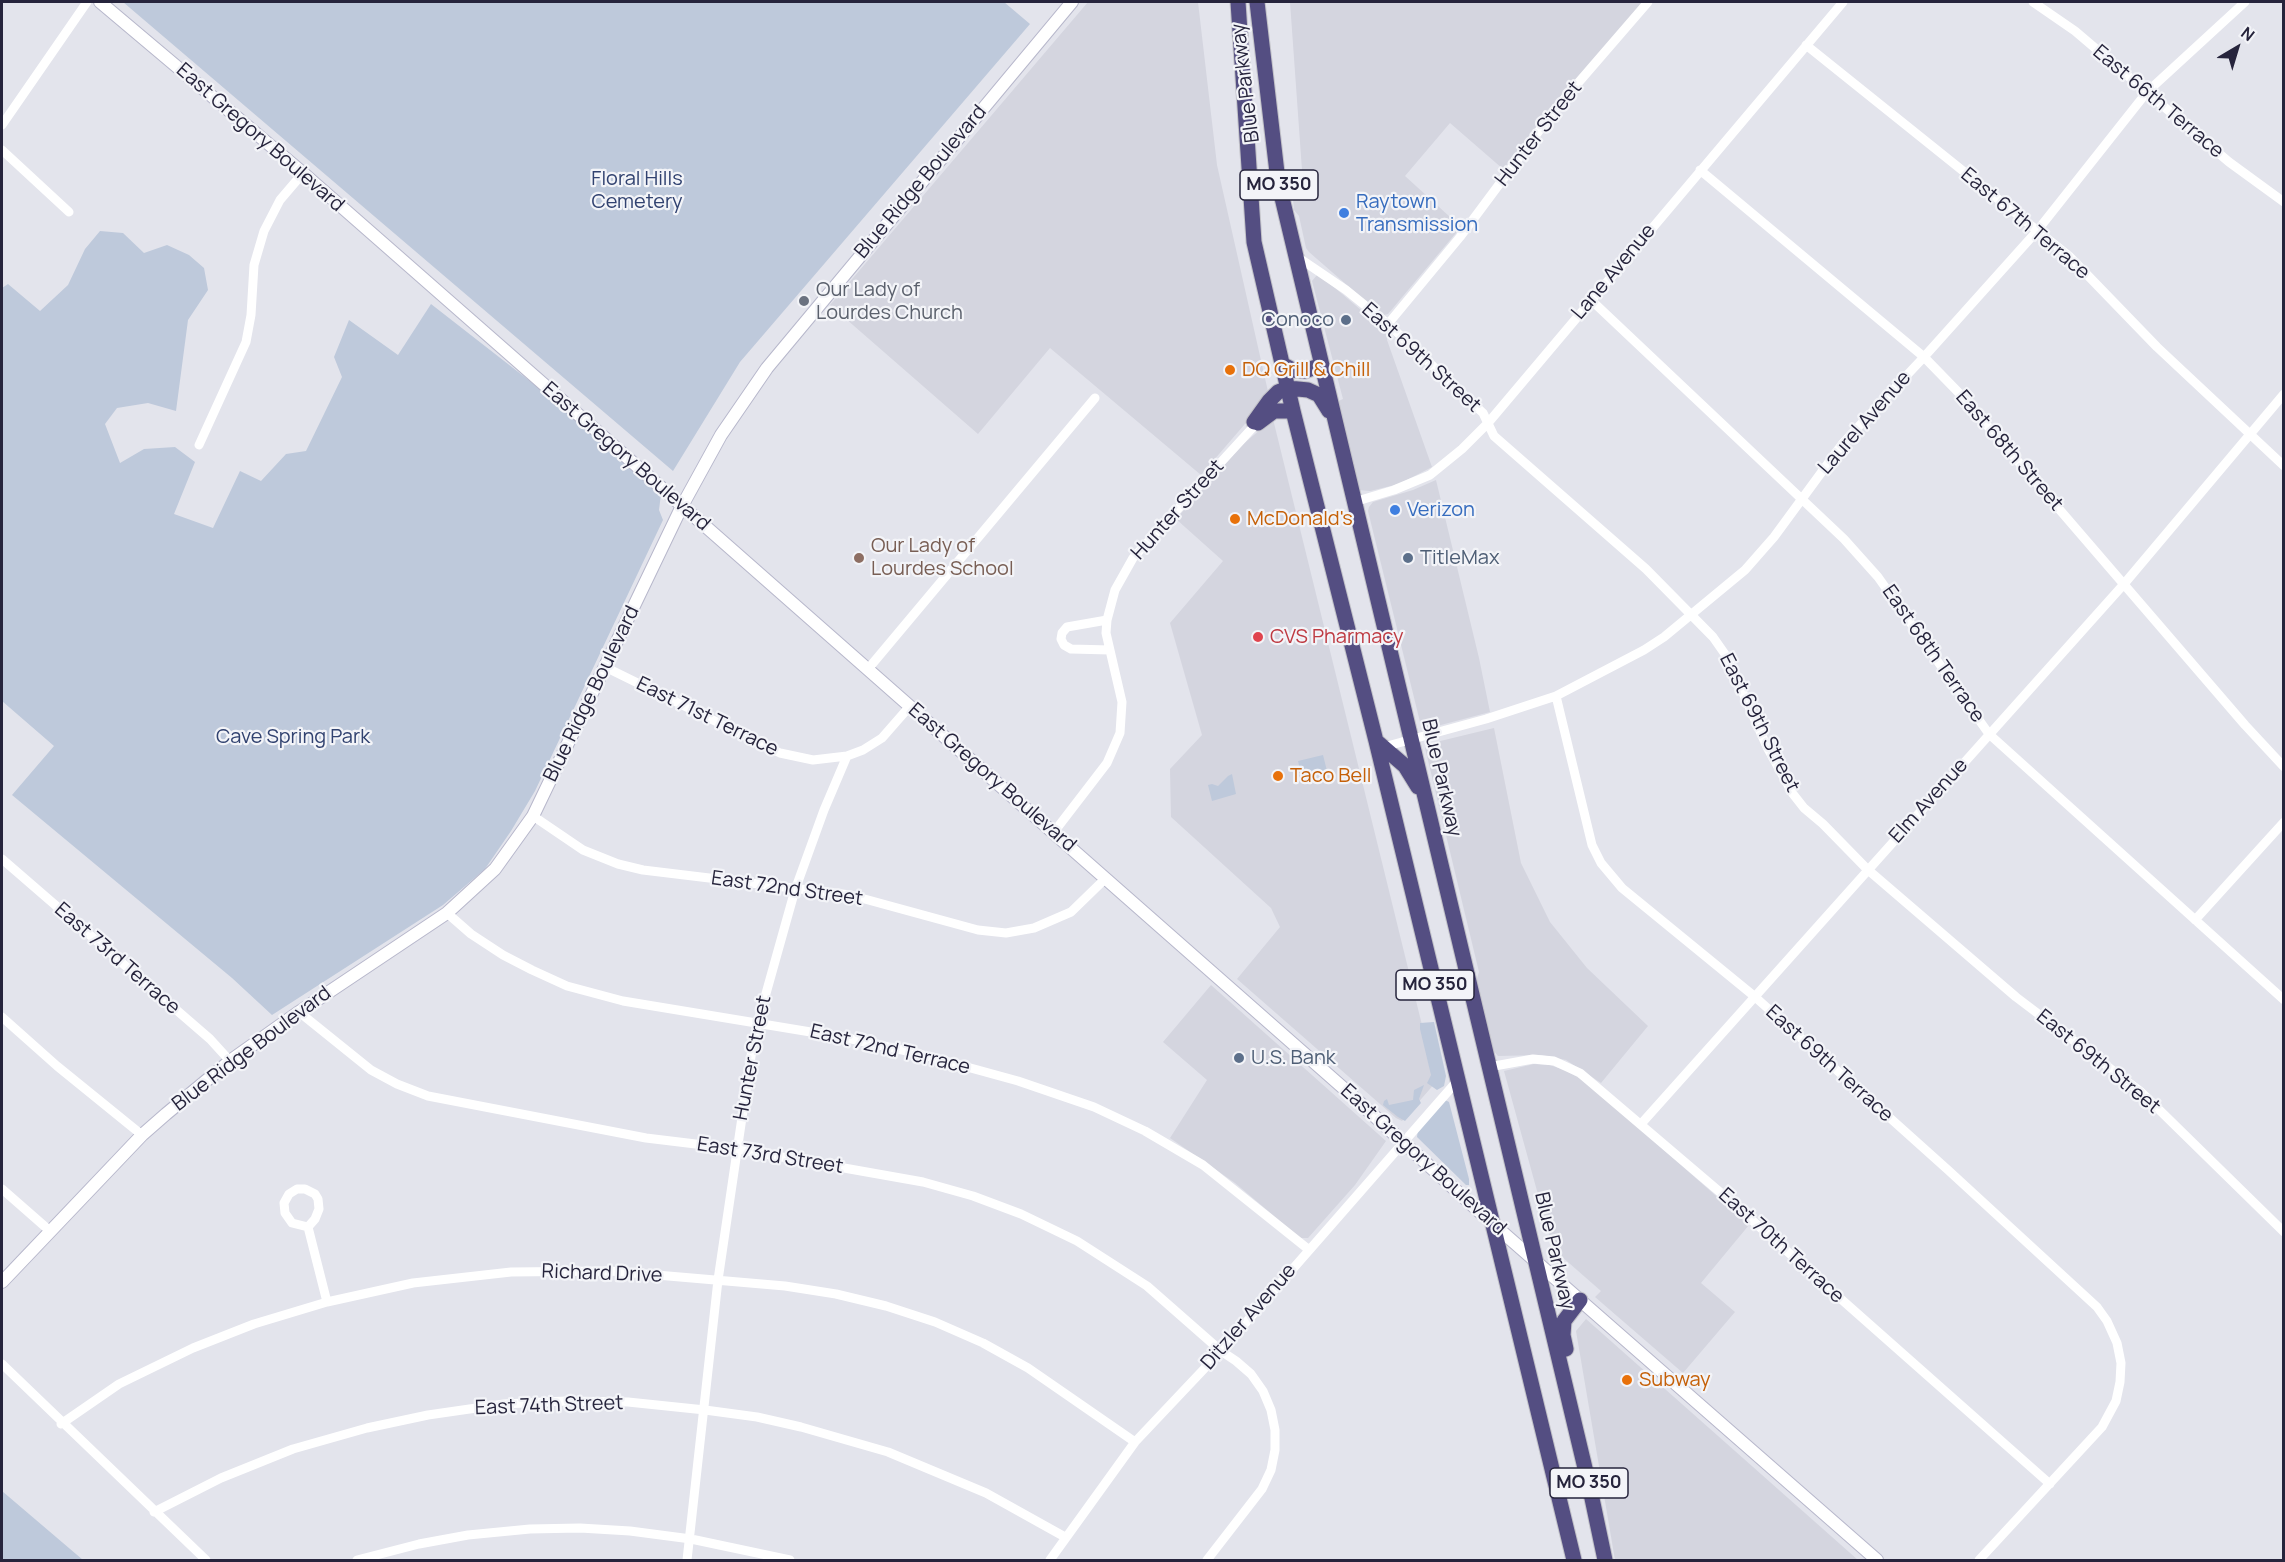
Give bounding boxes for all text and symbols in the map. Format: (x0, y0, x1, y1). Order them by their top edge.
north arrow (2207, 18, 2267, 78)
street label: Blue Parkway (1227, 22, 1265, 144)
text: N (2237, 22, 2259, 46)
street label: East 66th Terrace (2088, 40, 2228, 164)
street label: East Gregory Boulevard (171, 59, 349, 217)
street label: Hunter Street (1491, 77, 1587, 191)
street label: Blue Ridge Boulevard (850, 101, 992, 263)
street label: East 67th Terrace (1956, 163, 2094, 285)
park label: Floral Hills Cemetery (591, 167, 683, 214)
road number: MO 350 (1240, 170, 1318, 200)
place label: Raytown Transmission (1356, 190, 1478, 237)
marker: Raytown Transmission (1337, 206, 1351, 220)
street label: Lane Avenue (1567, 219, 1661, 325)
place label: Our Lady of Lourdes Church (816, 278, 963, 325)
marker: Our Lady of Lourdes Church (797, 294, 811, 308)
street label: East 69th Street (1356, 298, 1486, 418)
place label: Conoco (1262, 308, 1334, 332)
marker: Conoco (1339, 313, 1353, 327)
place label: DQ Grill & Chill (1242, 358, 1370, 382)
marker: DQ Grill & Chill (1223, 363, 1237, 377)
street label: Laurel Avenue (1814, 366, 1916, 480)
street label: East Gregory Boulevard (537, 378, 715, 536)
street label: East 68th Street (1950, 386, 2068, 516)
street label: Hunter Street (1127, 455, 1229, 565)
place label: Verizon (1407, 498, 1475, 522)
marker: Verizon (1388, 503, 1402, 517)
place label: McDonald's (1247, 507, 1353, 531)
marker: McDonald's (1228, 512, 1242, 526)
place label: Our Lady of Lourdes School (871, 534, 1014, 581)
place label: TitleMax (1420, 546, 1499, 570)
marker: Our Lady of Lourdes School (852, 551, 866, 565)
marker: TitleMax (1401, 551, 1415, 565)
street label: East 68th Terrace (1877, 581, 1989, 727)
street label: Blue Ridge Boulevard (539, 602, 645, 786)
place label: CVS Pharmacy (1270, 625, 1403, 649)
marker: CVS Pharmacy (1251, 630, 1265, 644)
street label: East 69th Street (1714, 650, 1804, 796)
street label: East 71st Terrace (632, 672, 782, 762)
street label: East Gregory Boulevard (903, 699, 1081, 857)
street label: Blue Parkway (1416, 717, 1466, 839)
park label: Cave Spring Park (216, 725, 370, 749)
street label: Elm Avenue (1885, 754, 1973, 848)
place label: Taco Bell (1290, 764, 1372, 788)
marker: Taco Bell (1271, 769, 1285, 783)
street label: East 72nd Street (710, 866, 864, 912)
street label: East 73rd Terrace (49, 898, 185, 1020)
road number: MO 350 (1396, 970, 1474, 1000)
street label: Blue Ridge Boulevard (168, 981, 336, 1117)
street label: Hunter Street (729, 994, 777, 1122)
street label: East 69th Terrace (1760, 1001, 1898, 1127)
street label: East 69th Street (2031, 1005, 2165, 1119)
street label: East 72nd Terrace (808, 1020, 972, 1080)
place label: U.S. Bank (1251, 1046, 1336, 1070)
marker: U.S. Bank (1232, 1051, 1246, 1065)
street label: East Gregory Boulevard (1335, 1079, 1511, 1241)
street label: East 73rd Street (695, 1133, 845, 1179)
street label: East 70th Terrace (1713, 1183, 1849, 1309)
street label: Blue Parkway (1529, 1190, 1579, 1312)
street label: Ditzler Avenue (1196, 1259, 1302, 1375)
street label: Richard Drive (541, 1260, 663, 1288)
place label: Subway (1639, 1368, 1710, 1392)
marker: Subway (1620, 1373, 1634, 1387)
street label: East 74th Street (474, 1391, 624, 1421)
road number: MO 350 (1550, 1468, 1628, 1498)

